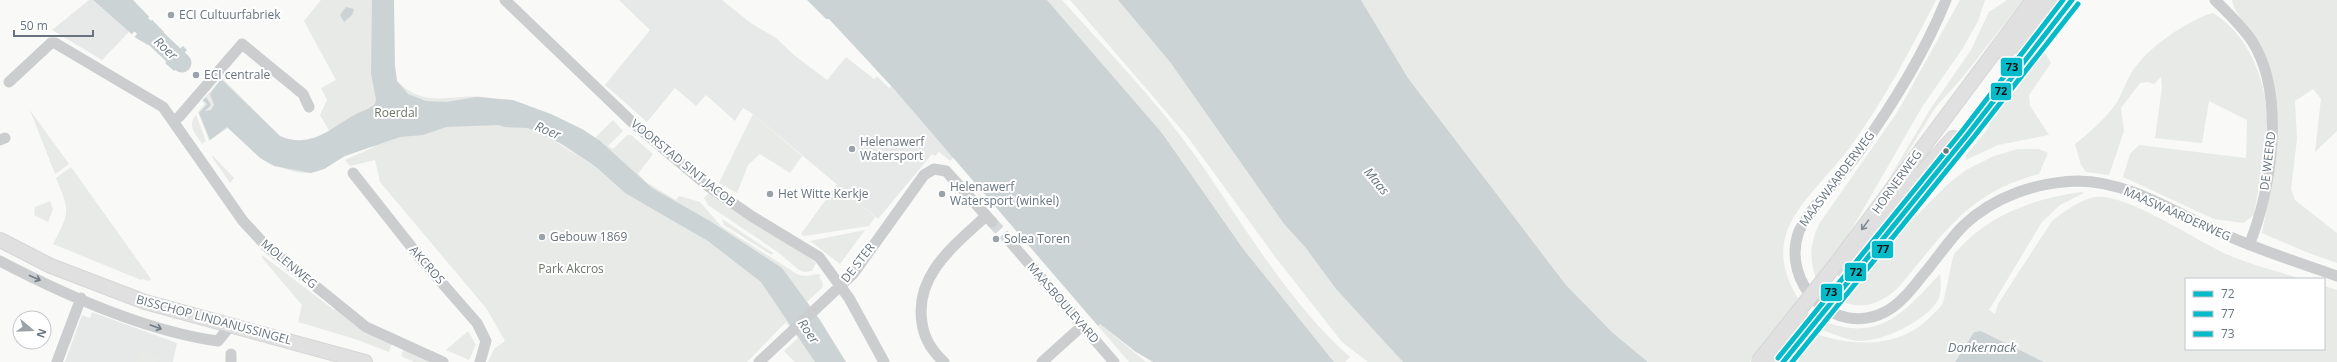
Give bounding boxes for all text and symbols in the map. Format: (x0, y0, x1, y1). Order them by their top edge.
place label: ECI Cultuurfabriek (179, 6, 281, 23)
marker: ECI Cultuurfabriek (166, 10, 176, 20)
scale bar (14, 12, 93, 38)
text: 50 m (20, 17, 48, 34)
water label: Roer (150, 32, 182, 64)
line badge: 73 (2000, 57, 2023, 77)
text: 73 (2006, 59, 2018, 74)
place label: ECI centrale (204, 66, 270, 83)
marker: ECI centrale (191, 70, 201, 80)
line badge: 72 (1990, 82, 2012, 101)
text: 72 (1995, 83, 2007, 98)
park label: Roerdal (374, 104, 418, 121)
street label: VOORSTAD SINT JACOB (627, 115, 739, 210)
water label: Roer (532, 117, 564, 144)
street label: MAASWAARDERWEG (1795, 127, 1878, 230)
street label: DE WEERD (2255, 131, 2280, 191)
place label: Helenawerf Watersport (860, 133, 925, 164)
marker: Helenawerf Watersport (847, 144, 857, 154)
street label: HORNERWEG (1868, 146, 1926, 217)
unlabelled marker (1941, 146, 1951, 156)
water label: Maas (1360, 163, 1394, 199)
place label: Helenawerf Watersport (winkel) (950, 178, 1060, 209)
street label: MAASWAARDERWEG (2121, 182, 2233, 245)
place label: Het Witte Kerkje (778, 185, 869, 202)
marker: Het Witte Kerkje (765, 189, 775, 199)
marker: Helenawerf Watersport (winkel) (937, 189, 947, 199)
one-way arrow (1861, 219, 1869, 230)
place label: Gebouw 1869 (550, 228, 627, 245)
place label: Solea Toren (1004, 230, 1070, 247)
marker: Gebouw 1869 (537, 232, 547, 242)
marker: Solea Toren (991, 234, 1001, 244)
street label: MOLENWEG (258, 235, 321, 292)
street label: DE STER (837, 239, 879, 286)
line badge: 77 (1871, 240, 1894, 259)
text: 77 (1877, 241, 1889, 256)
street label: AKCROS (406, 242, 449, 288)
street label: MAASBOULEVARD (1023, 259, 1103, 347)
park label: Park Akcros (538, 260, 604, 277)
line badge: 72 (1844, 262, 1867, 282)
text: 72 (1850, 264, 1862, 279)
one-way arrow (29, 275, 41, 282)
legend (2185, 278, 2325, 350)
line badge: 73 (1820, 283, 1843, 302)
text: 73 (1825, 284, 1837, 299)
text: 72 (2221, 285, 2235, 302)
street label: BISSCHOP LINDANUSSINGEL (135, 291, 294, 348)
text: 77 (2221, 305, 2235, 322)
north arrow (12, 310, 52, 350)
water label: Roer (794, 315, 824, 348)
one-way arrow (149, 323, 161, 331)
text: 73 (2221, 325, 2235, 342)
text: N (33, 327, 50, 340)
water label: Donkernack (1948, 338, 2017, 356)

